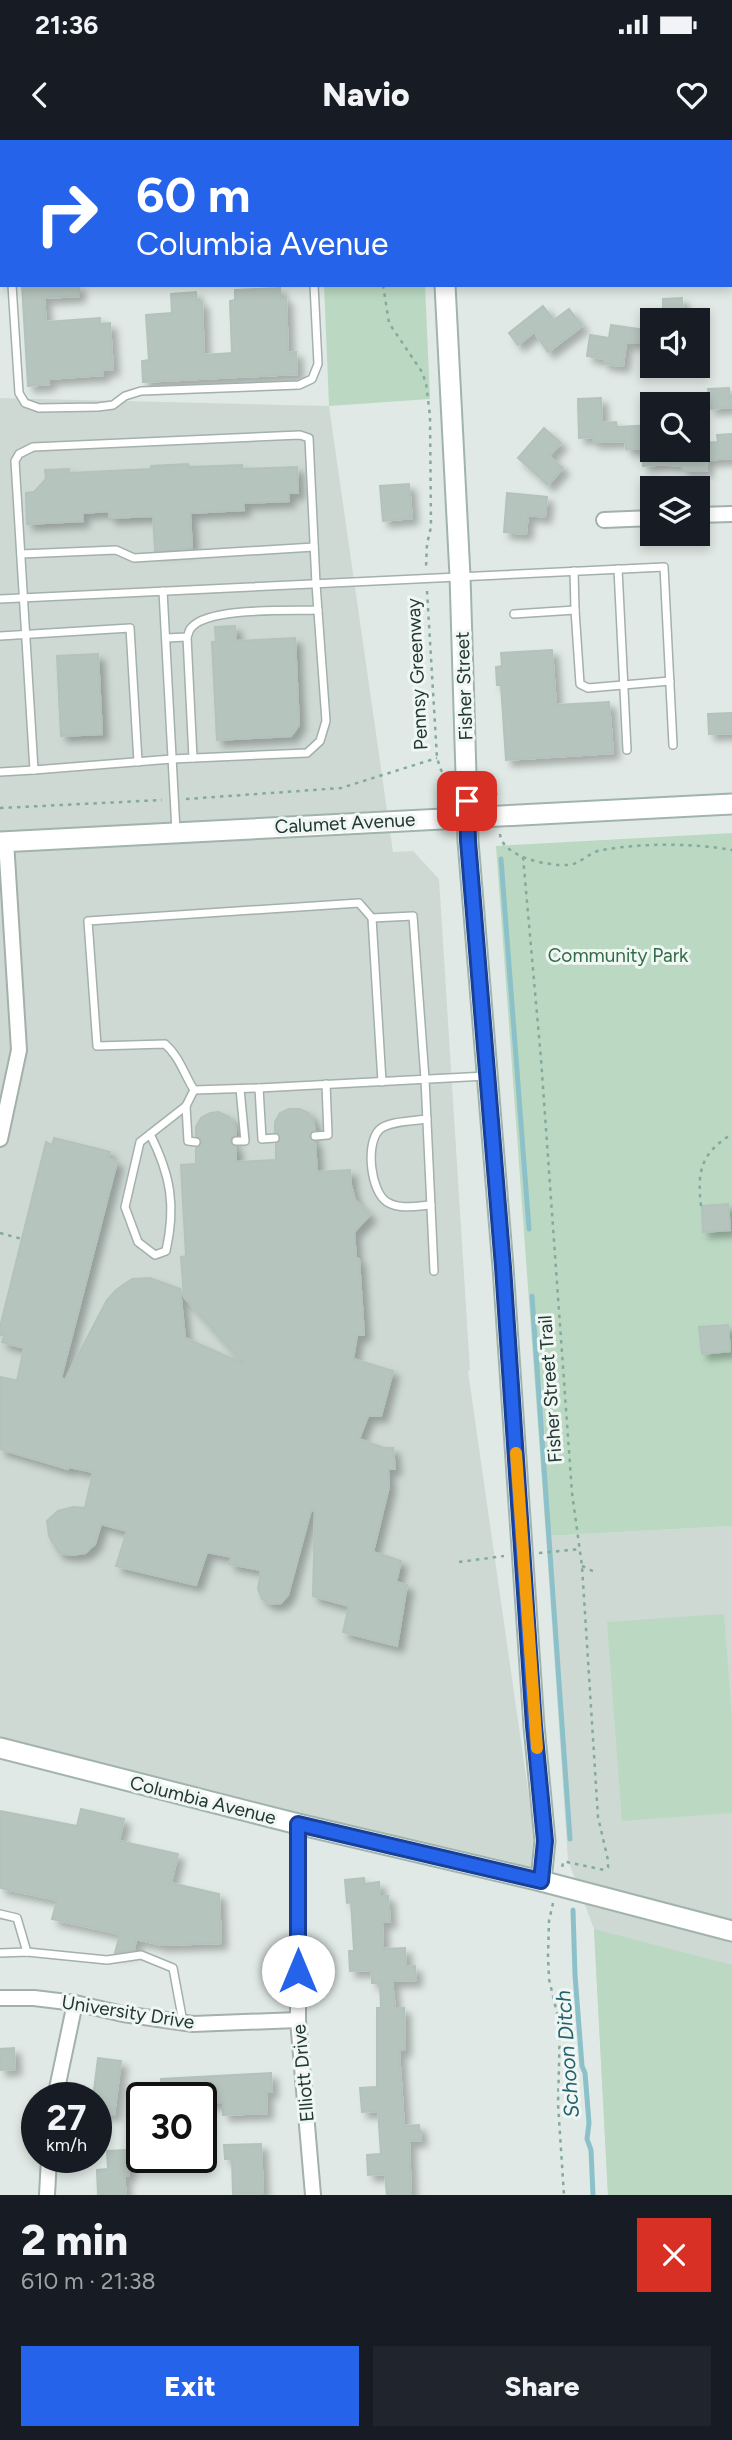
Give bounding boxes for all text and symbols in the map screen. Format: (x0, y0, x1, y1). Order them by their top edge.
text: 21:36 (35, 9, 98, 41)
icon: back (21, 76, 59, 114)
text: Navio (322, 76, 410, 114)
icon: heart (673, 76, 711, 114)
text: 60 m (136, 165, 251, 224)
icon: right (21, 168, 112, 259)
text: Columbia Avenue (136, 225, 388, 263)
map controls (640, 308, 710, 546)
button: sound (640, 308, 710, 378)
button: search (640, 392, 710, 462)
button: layers (640, 476, 710, 546)
street label: Pennsy Greenway (402, 597, 432, 751)
street label: Fisher Street (451, 631, 477, 741)
pin (437, 771, 497, 831)
icon: arrive (448, 782, 486, 820)
street label: Calumet Avenue (274, 808, 416, 838)
park label: Community Park (548, 944, 689, 967)
street label: Fisher Street Trail (533, 1314, 567, 1464)
street label: Columbia Avenue (128, 1771, 278, 1829)
position arrow (261, 1934, 335, 2008)
water label: Schoon Ditch (550, 1989, 584, 2119)
street label: University Drive (60, 1990, 196, 2034)
street label: Elliott Drive (287, 2023, 319, 2123)
speed limit sign: 30 (126, 2082, 217, 2173)
text: 27 (47, 2097, 86, 2139)
text: km/h (46, 2134, 87, 2156)
text: 2 min (21, 2215, 128, 2266)
button: close (637, 2218, 711, 2292)
text: 610 m · 21:38 (21, 2267, 156, 2295)
button: Exit (21, 2346, 359, 2426)
button: Share (373, 2346, 711, 2426)

